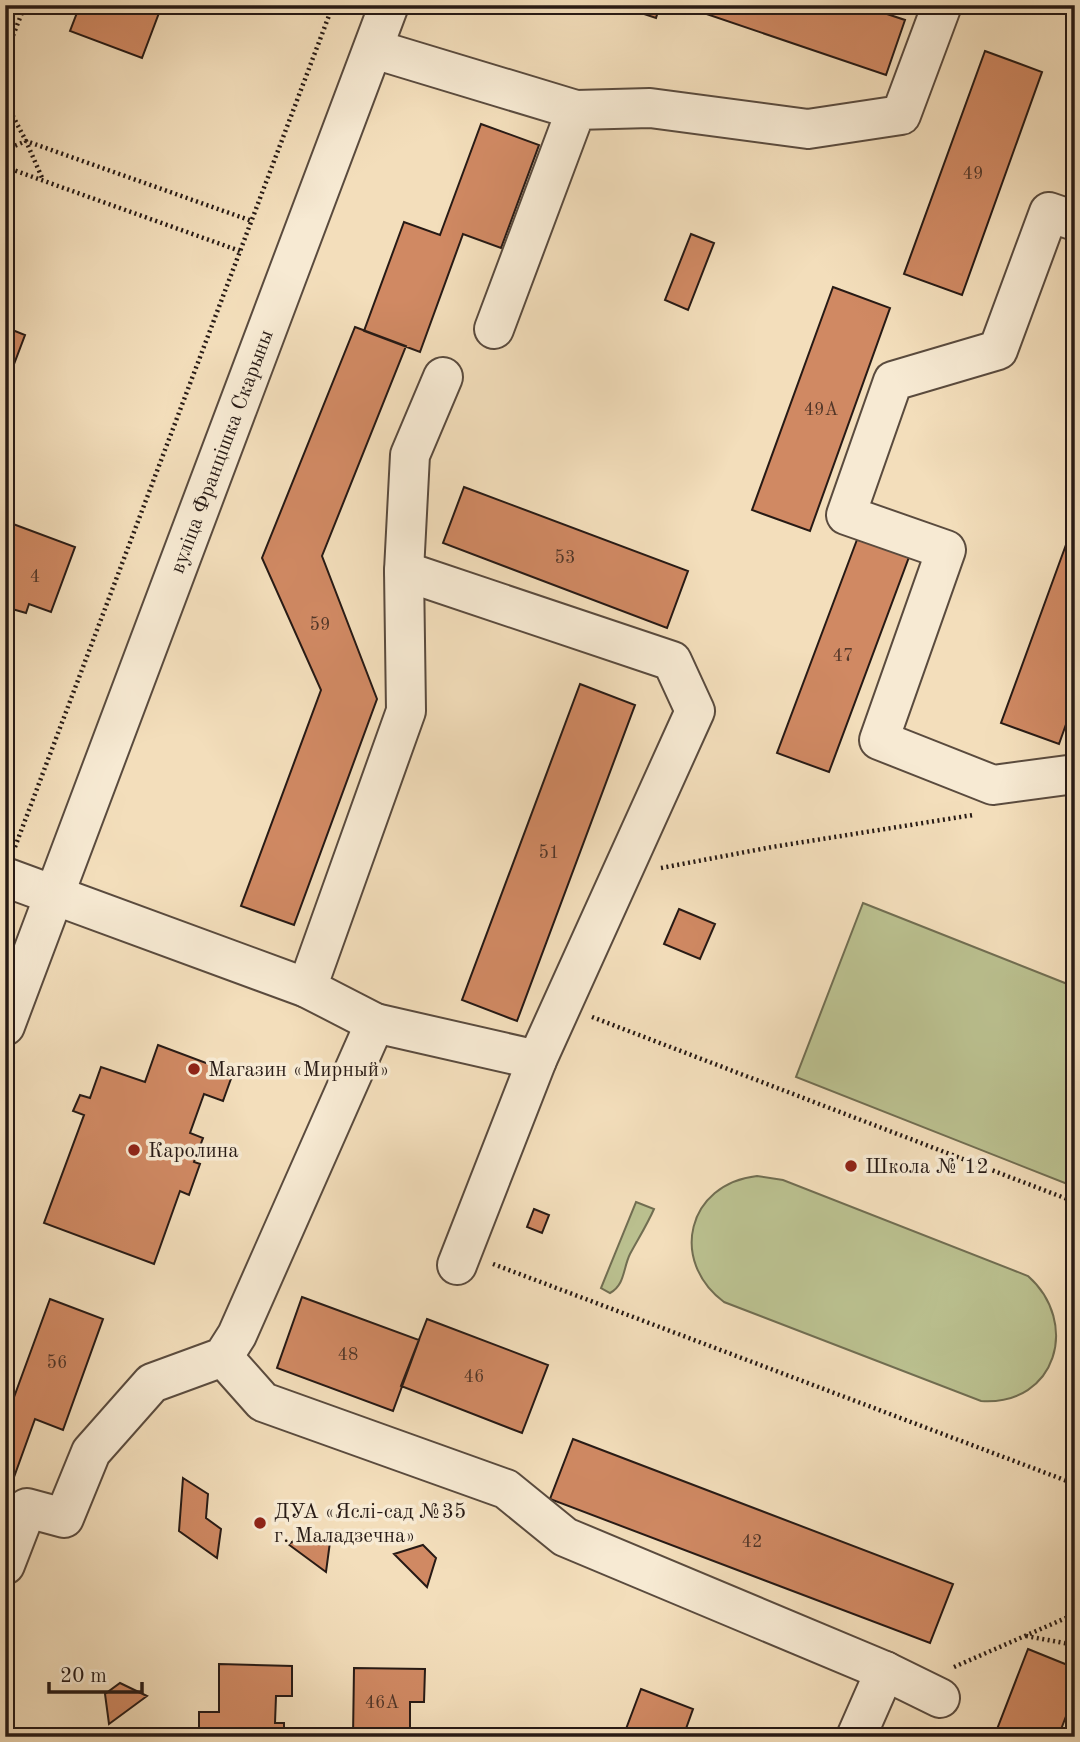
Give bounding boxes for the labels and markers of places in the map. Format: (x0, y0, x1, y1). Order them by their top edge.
place label: Магазин «Мирный» (208, 1060, 389, 1081)
marker: Магазин «Мирный» (186, 1061, 202, 1077)
place label: Каролина (148, 1141, 239, 1162)
marker: Каролина (126, 1142, 142, 1158)
place label: Школа № 12 (865, 1157, 989, 1178)
marker: Школа № 12 (843, 1158, 859, 1174)
place label: ДУА «Яслі-сад №35 г. Маладзечна» (274, 1502, 466, 1547)
marker: ДУА «Яслі-сад №35 г. Маладзечна» (252, 1515, 268, 1531)

